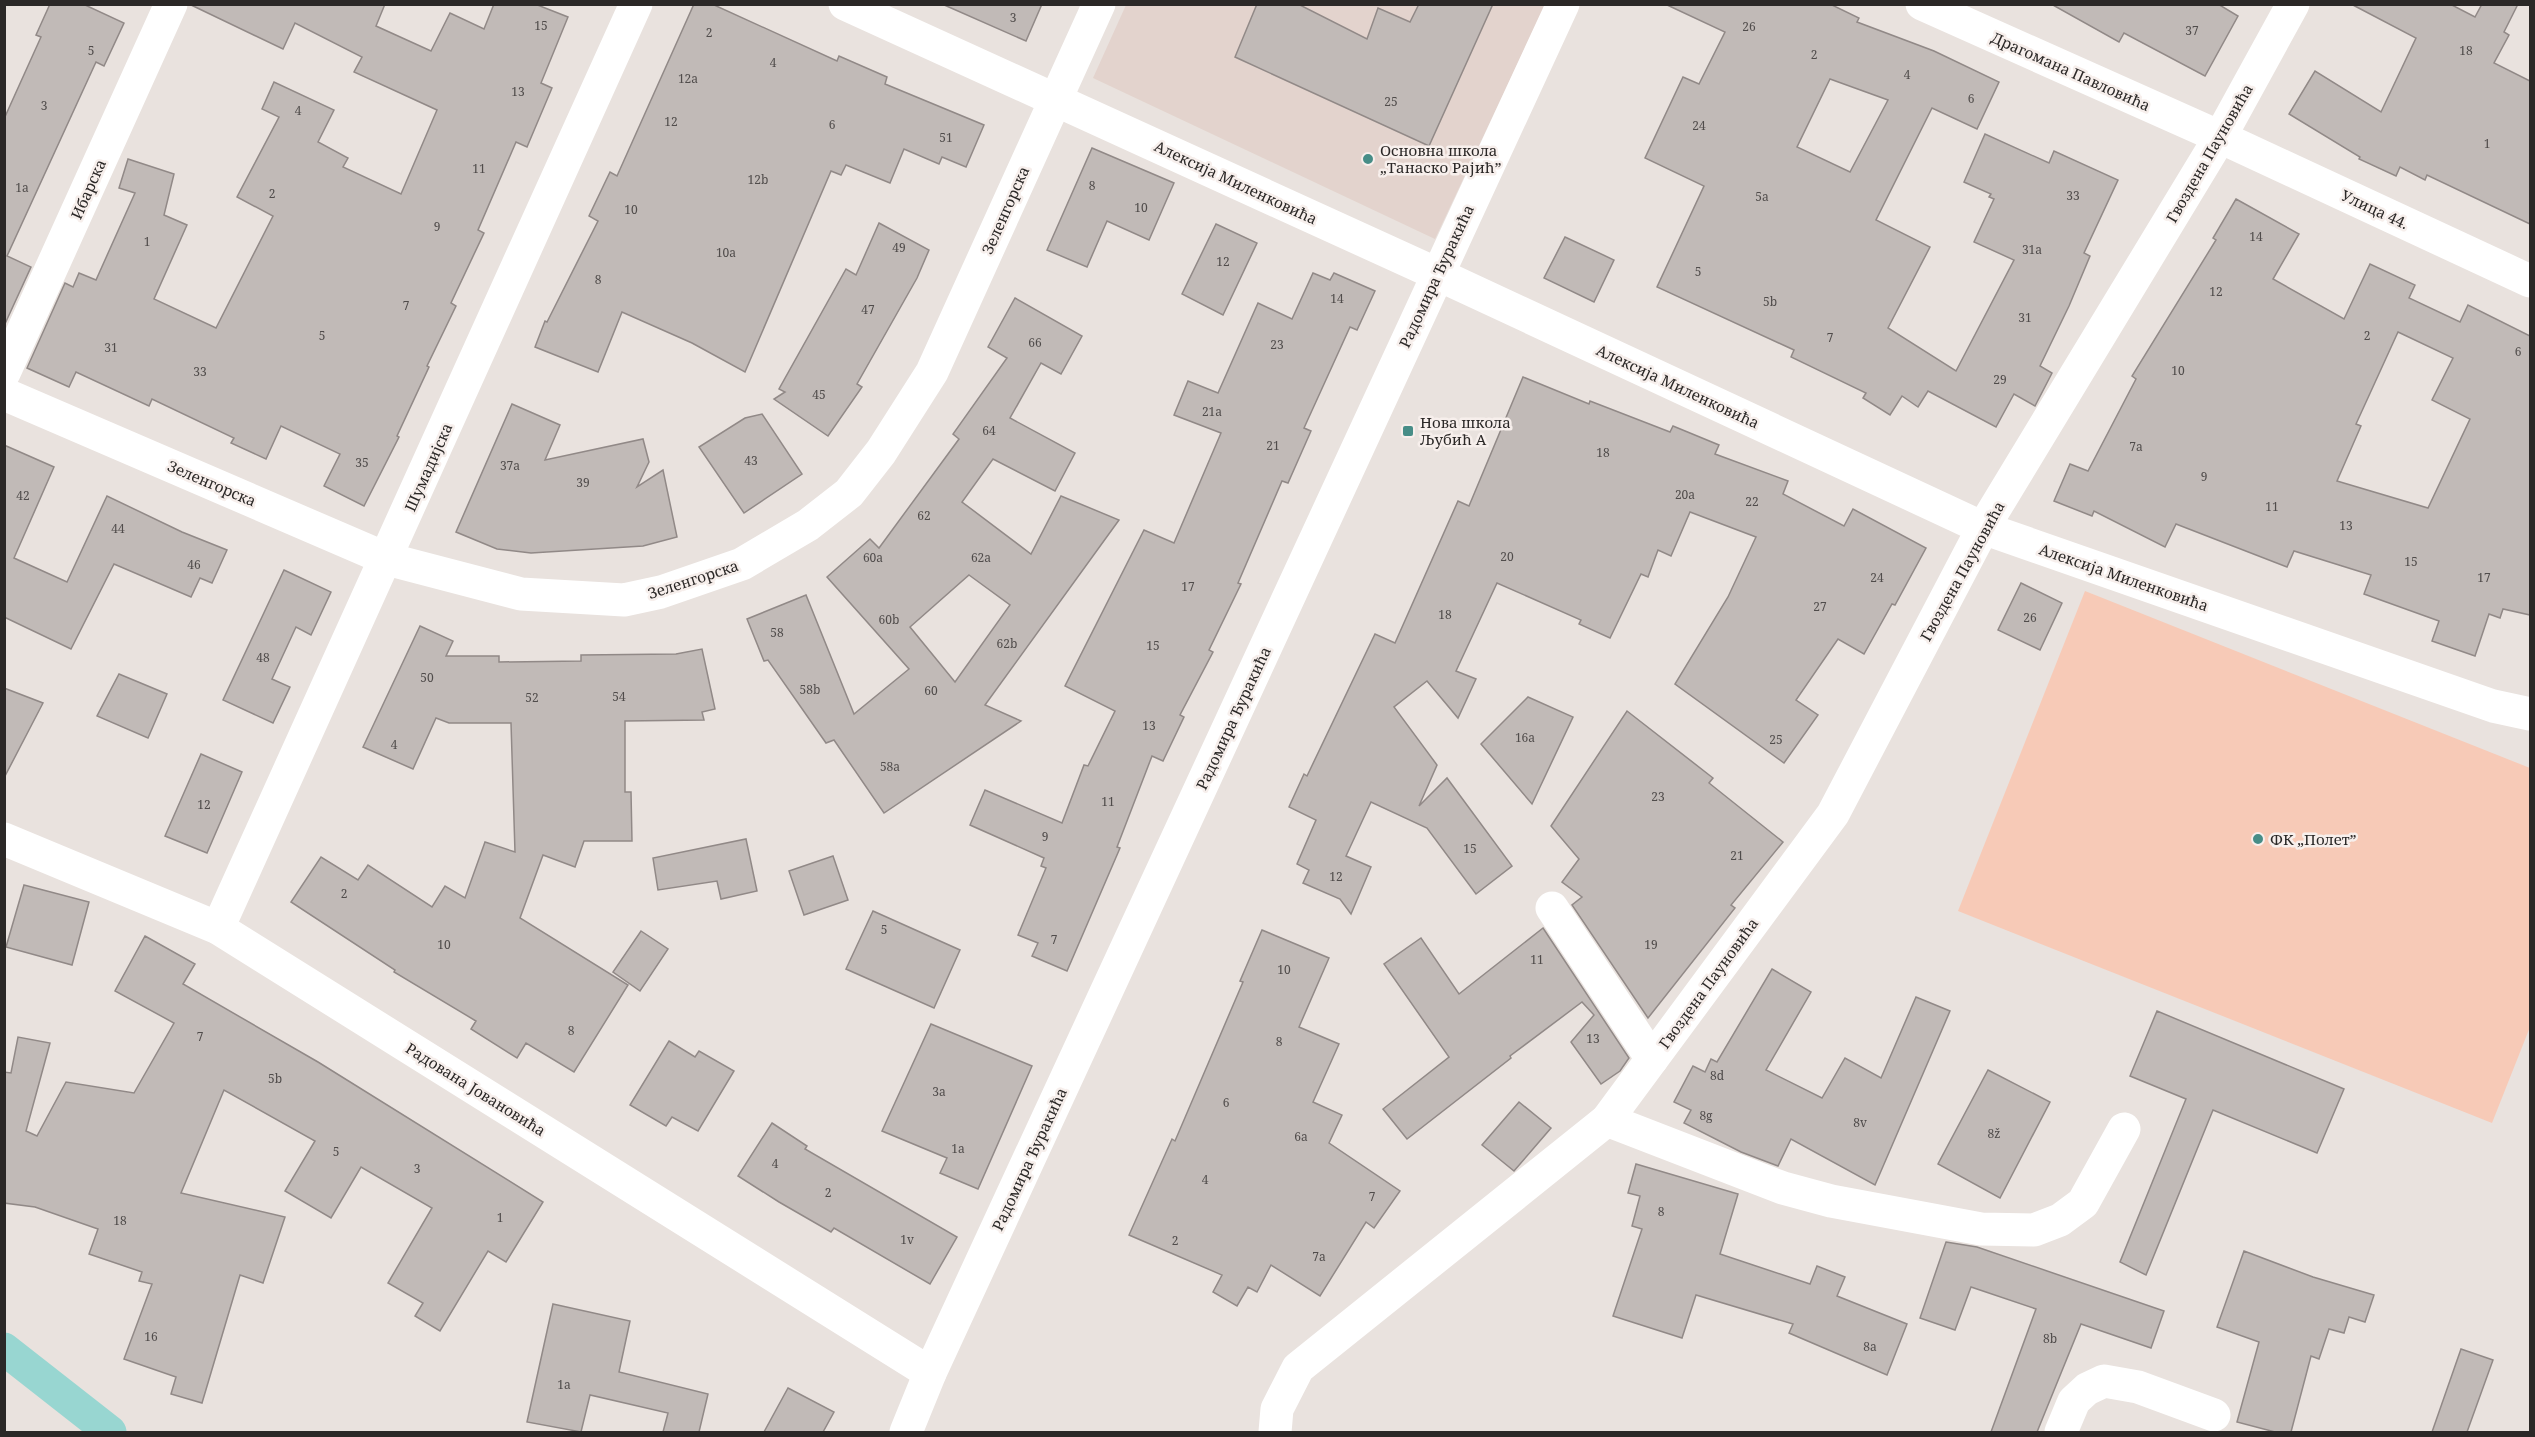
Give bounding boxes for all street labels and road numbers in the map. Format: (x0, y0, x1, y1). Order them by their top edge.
street label: Драгомана Павловића (1988, 27, 2154, 115)
street label: Гвоздена Пауновића (2161, 80, 2257, 226)
street label: Алексија Миленковића (1151, 135, 1321, 229)
street label: Ибарска (66, 156, 110, 222)
street label: Зеленгорска (977, 163, 1033, 257)
street label: Улица 44. (2338, 185, 2412, 233)
street label: Радомира Ђуракића (1394, 201, 1478, 351)
street label: Алексија Миленковића (1593, 339, 1763, 433)
street label: Шумадијска (400, 420, 456, 514)
street label: Зеленгорска (165, 455, 259, 511)
street label: Гвоздена Пауновића (1915, 498, 2009, 644)
street label: Алексија Миленковића (2037, 539, 2211, 615)
street label: Зеленгорска (645, 555, 741, 603)
street label: Радомира Ђуракића (1191, 643, 1275, 793)
street label: Гвоздена Пауновића (1654, 914, 1762, 1052)
street label: Радована Јовановића (402, 1038, 550, 1140)
street label: Радомира Ђуракића (987, 1084, 1071, 1234)

